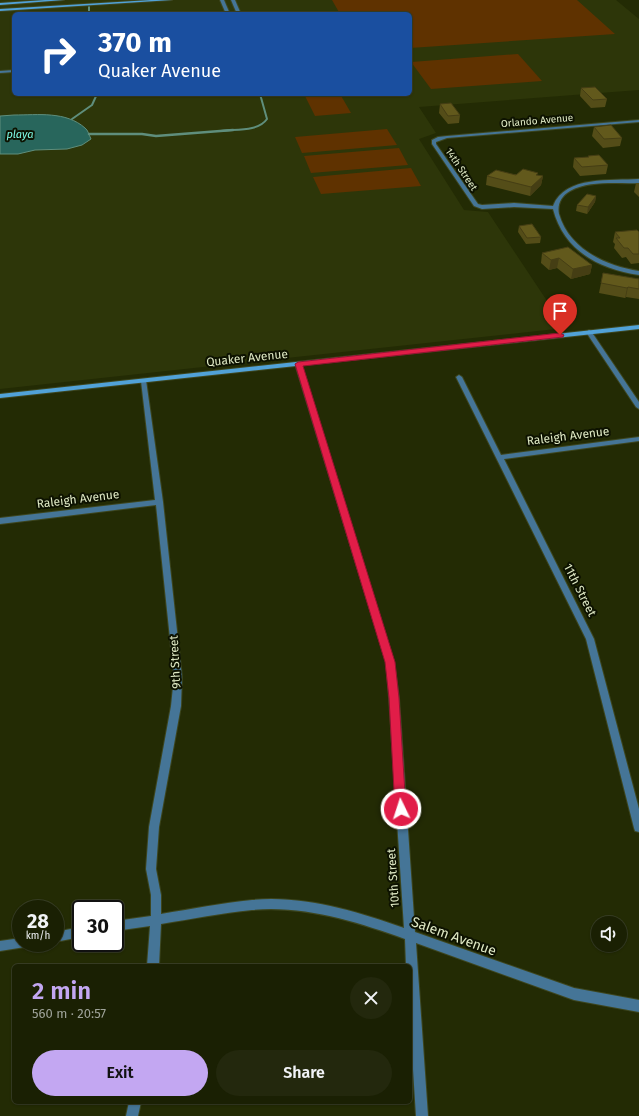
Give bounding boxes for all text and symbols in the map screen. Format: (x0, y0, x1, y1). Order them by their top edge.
text: 370 m (98, 26, 172, 59)
icon: right (32, 28, 84, 80)
text: Quaker Avenue (98, 60, 221, 82)
street label: Orlando Avenue (500, 112, 574, 130)
water label: playa (6, 128, 34, 141)
street label: 14th Street (443, 146, 480, 194)
pin (543, 294, 577, 335)
icon: arrive (549, 300, 571, 322)
street label: Quaker Avenue (205, 347, 289, 369)
street label: Raleigh Avenue (526, 424, 610, 448)
street label: Raleigh Avenue (36, 487, 120, 511)
street label: 11th Street (561, 561, 600, 619)
street label: 9th Street (167, 634, 183, 689)
position arrow (380, 788, 422, 830)
street label: 10th Street (384, 847, 402, 908)
speed limit sign: 30 (72, 900, 124, 952)
text: 28 (27, 909, 49, 933)
street label: Salem Avenue (409, 913, 499, 960)
map controls (591, 916, 627, 952)
button: sound (591, 916, 627, 952)
text: km/h (26, 930, 50, 942)
text: 2 min (32, 977, 91, 1005)
button: close (350, 977, 392, 1019)
text: 560 m · 20:57 (32, 1006, 106, 1021)
button: Exit (32, 1050, 208, 1096)
button: Share (216, 1050, 392, 1096)

